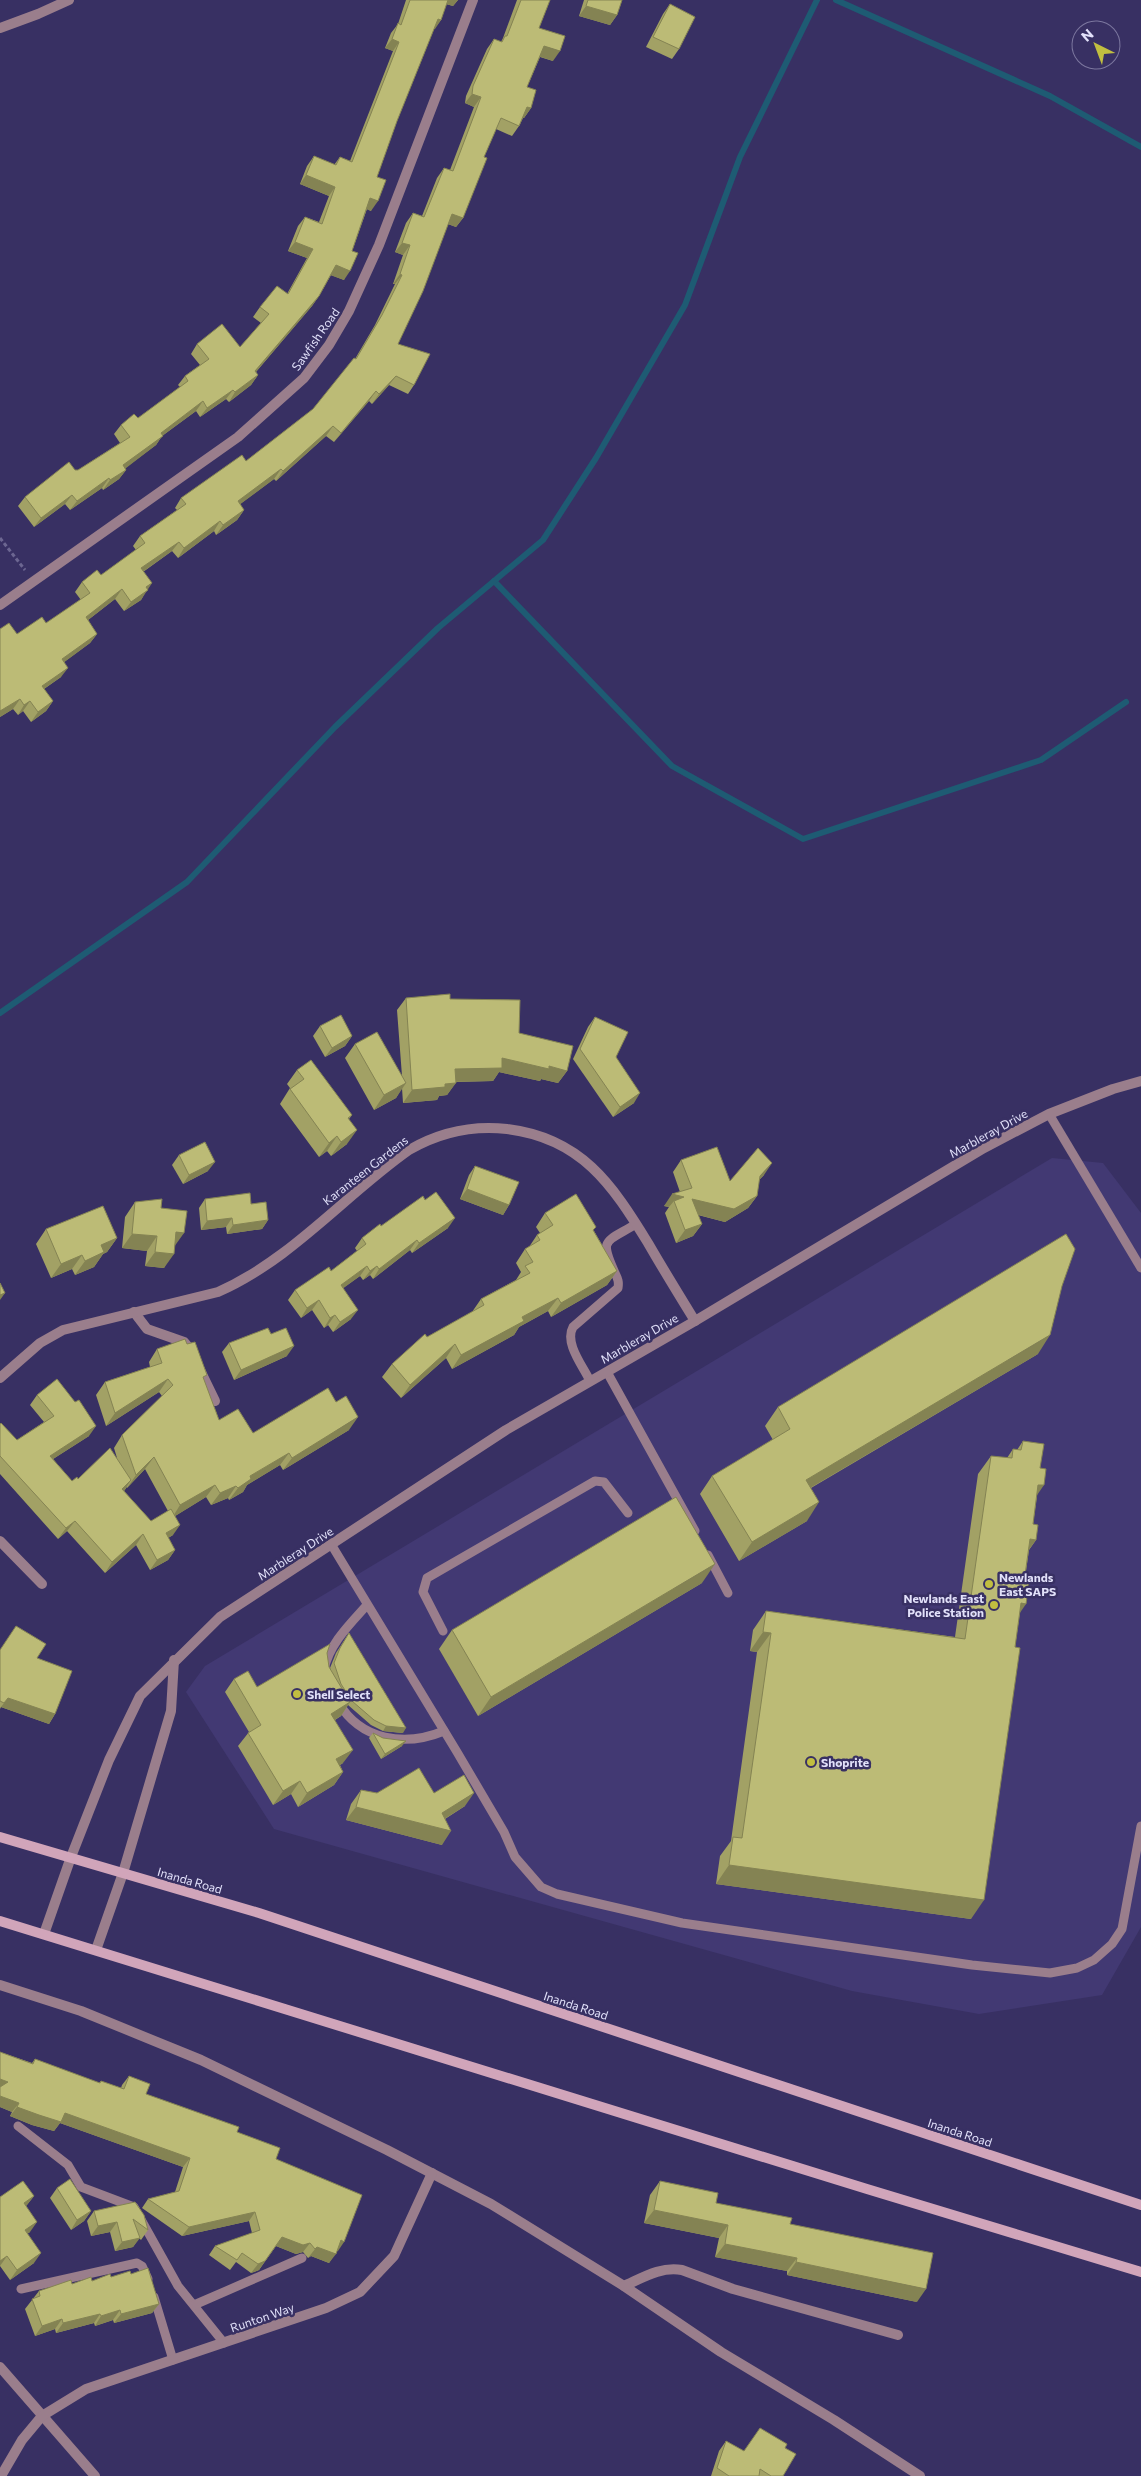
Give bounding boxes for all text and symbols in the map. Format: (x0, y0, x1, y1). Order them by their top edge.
north arrow (1071, 20, 1121, 70)
text: N (1077, 25, 1097, 45)
street label: Sawfish Road (288, 305, 342, 373)
street label: Marbleray Drive (946, 1106, 1030, 1160)
street label: Karanteen Gardens (320, 1132, 410, 1208)
street label: Marbleray Drive (598, 1310, 680, 1366)
street label: Marbleray Drive (255, 1523, 335, 1583)
place label: Newlands East SAPS (999, 1570, 1056, 1598)
marker: Newlands East SAPS (983, 1578, 995, 1590)
place label: Newlands East Police Station (903, 1591, 984, 1619)
marker: Newlands East Police Station (988, 1599, 1000, 1611)
place label: Shell Select (307, 1687, 370, 1701)
marker: Shell Select (291, 1688, 303, 1700)
place label: Shoprite (821, 1755, 869, 1769)
marker: Shoprite (805, 1756, 817, 1768)
street label: Inanda Road (156, 1864, 224, 1896)
street label: Inanda Road (542, 1988, 610, 2022)
street label: Inanda Road (926, 2115, 994, 2149)
street label: Runton Way (228, 2300, 296, 2334)

